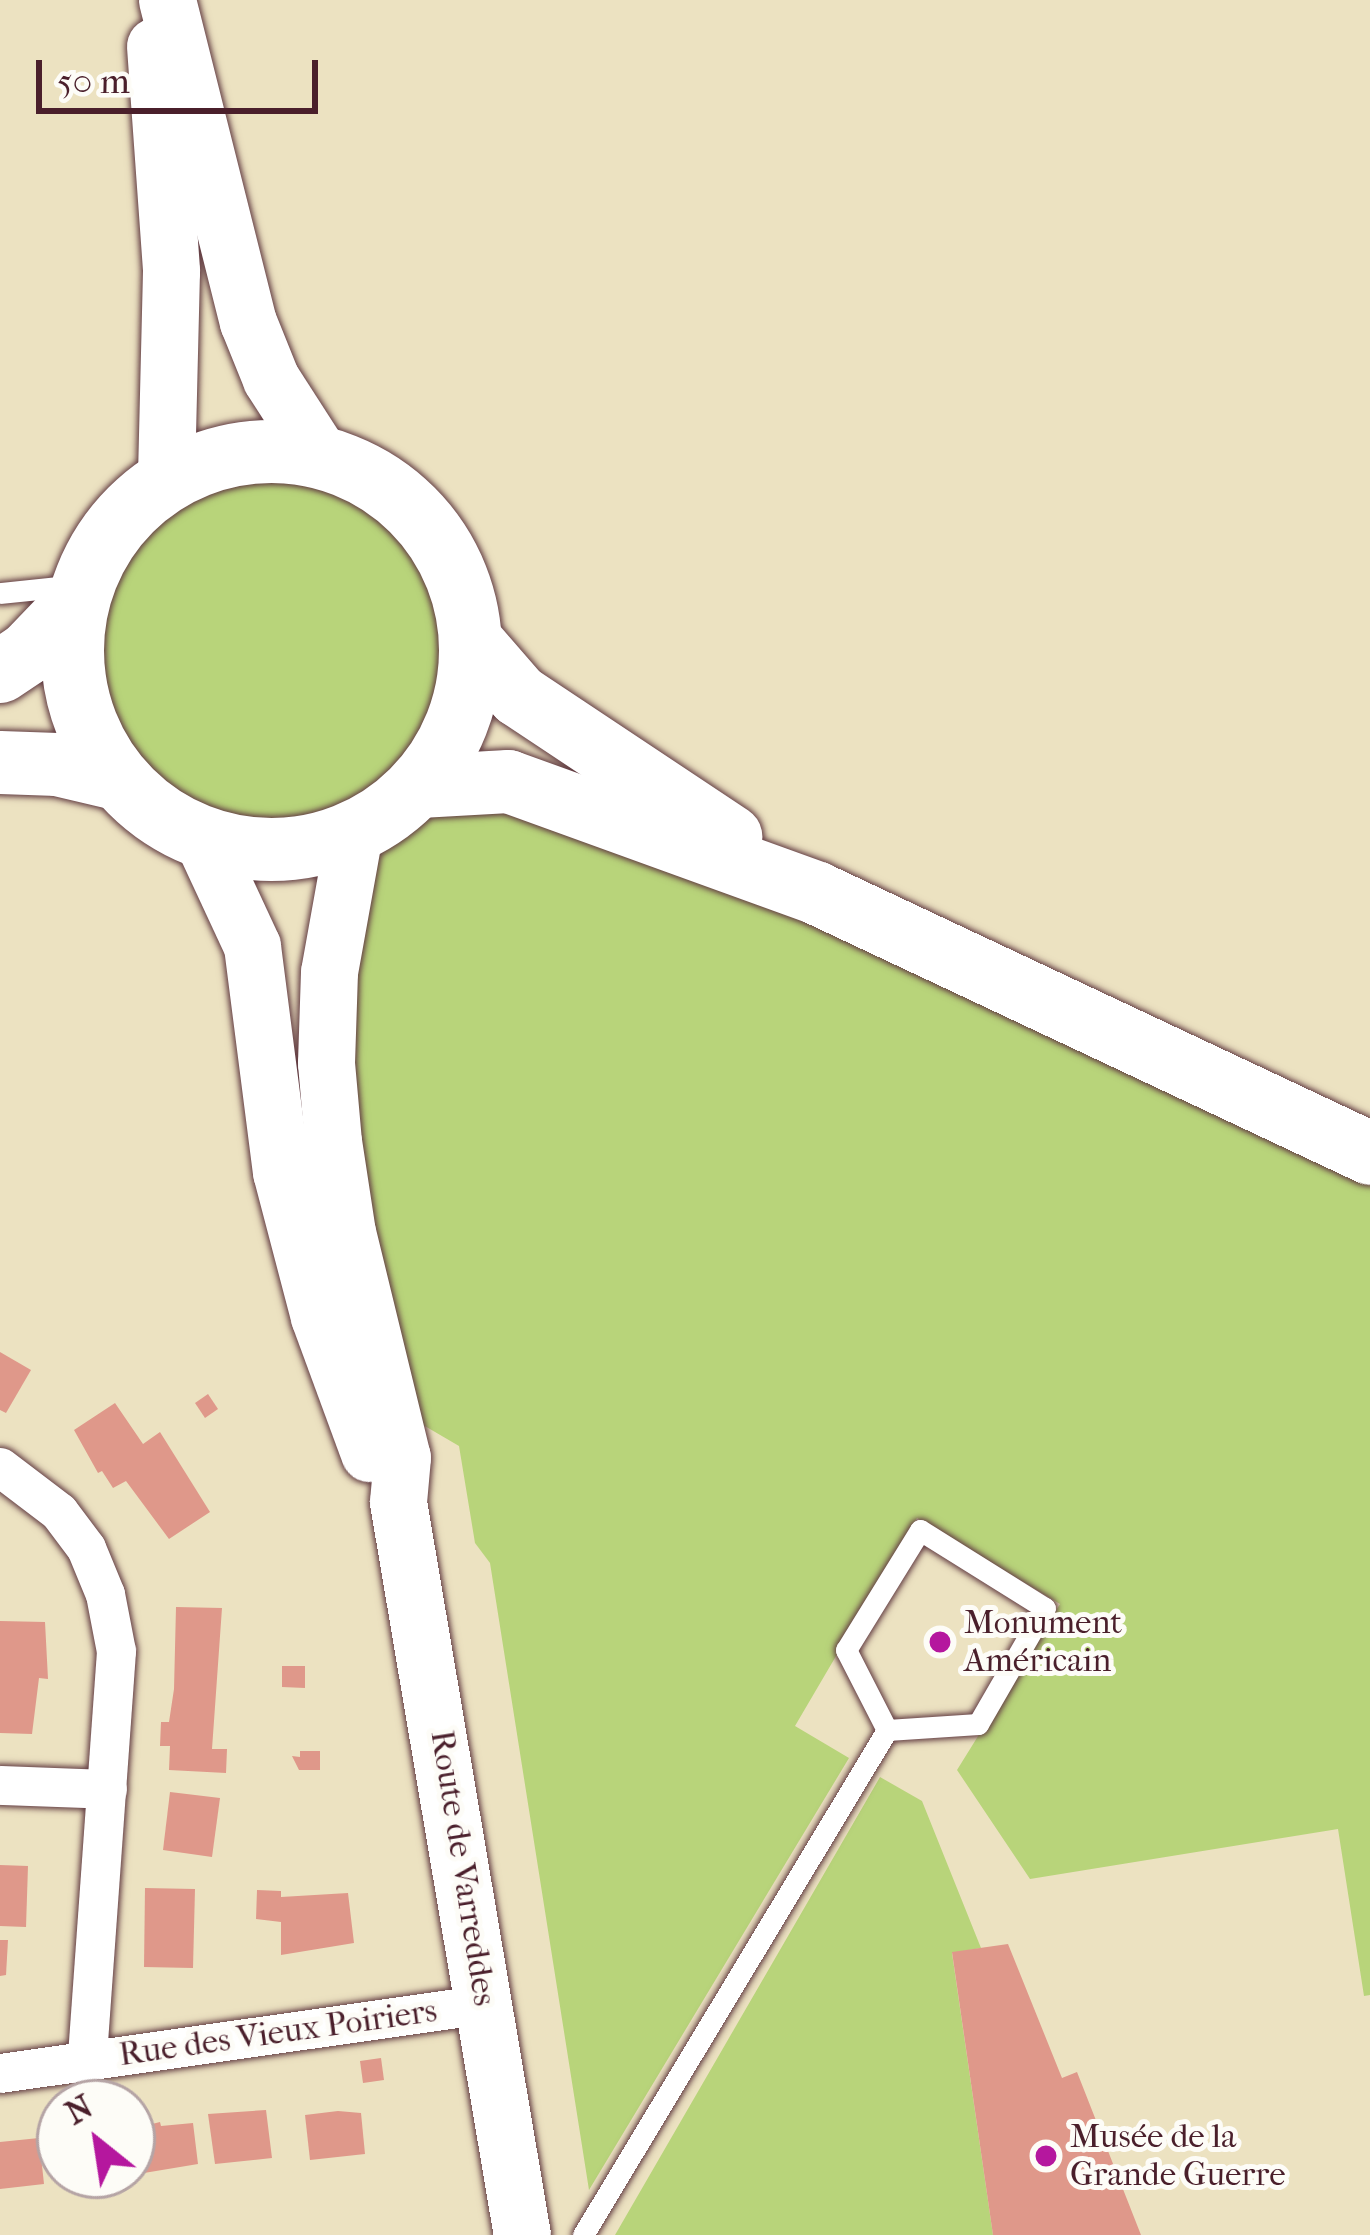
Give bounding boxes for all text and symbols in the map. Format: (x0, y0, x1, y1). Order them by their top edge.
scale bar (42, 36, 324, 110)
text: 50 m (57, 60, 130, 102)
place label: Monument Américain (964, 1603, 1122, 1681)
marker: Monument Américain (927, 1629, 953, 1655)
street label: Route de Varreddes (422, 1727, 504, 2009)
street label: Rue des Vieux Poiriers (117, 1991, 439, 2075)
north arrow (36, 2079, 156, 2199)
text: N (59, 2087, 100, 2133)
place label: Musée de la Grande Guerre (1070, 2117, 1285, 2195)
marker: Musée de la Grande Guerre (1033, 2143, 1059, 2169)

